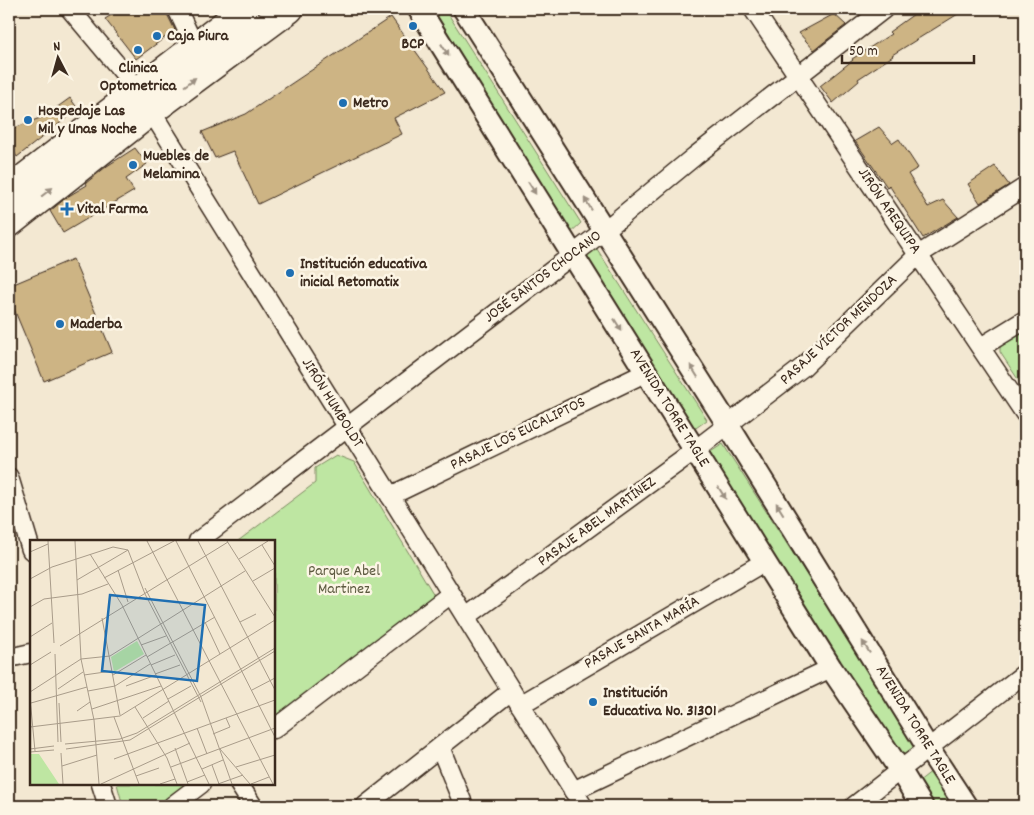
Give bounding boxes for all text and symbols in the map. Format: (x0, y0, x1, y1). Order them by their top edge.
marker: BCP (407, 20, 419, 32)
place label: Caja Piura (167, 25, 230, 48)
marker: Caja Piura (151, 30, 163, 42)
north arrow (32, 32, 82, 82)
scale bar (842, 32, 974, 64)
place label: BCP (402, 33, 425, 56)
text: N (52, 37, 61, 57)
text: 50 m (849, 41, 878, 63)
one-way arrow (440, 43, 450, 57)
marker: Clinica Optometrica (132, 44, 144, 56)
place label: Clinica Optometrica (100, 57, 178, 98)
one-way arrow (183, 78, 196, 88)
place label: Metro (353, 92, 388, 115)
marker: Metro (337, 97, 349, 109)
place label: Hospedaje Las Mil y Unas Noche (38, 100, 137, 141)
marker: Hospedaje Las Mil y Unas Noche (22, 114, 34, 126)
place label: Muebles de Melamina (143, 145, 209, 186)
marker: Muebles de Melamina (127, 159, 139, 171)
street label: JIRÓN AREQUIPA (851, 163, 927, 259)
one-way arrow (527, 181, 536, 194)
one-way arrow (40, 187, 53, 198)
one-way arrow (584, 197, 593, 210)
place label: Vital Farma (77, 198, 149, 221)
marker: Vital Farma (61, 203, 73, 215)
street label: JOSÉ SANTOS CHOCANO (479, 225, 607, 329)
place label: Institución educativa inicial Retomatix (300, 253, 428, 294)
marker: Institución educativa inicial Retomatix (284, 267, 296, 279)
street label: PASAJE VÍCTOR MENDOZA (775, 269, 903, 391)
place label: Maderba (70, 313, 123, 336)
marker: Maderba (54, 318, 66, 330)
one-way arrow (613, 319, 623, 332)
street label: AVENIDA TORRE TAGLE (623, 344, 715, 473)
street label: JIRÓN HUMBOLDT (295, 354, 369, 453)
one-way arrow (689, 364, 699, 377)
street label: PASAJE LOS EUCALIPTOS (446, 391, 590, 477)
street label: PASAJE ABEL MARTÍNEZ (533, 471, 661, 573)
one-way arrow (717, 487, 727, 500)
one-way arrow (775, 502, 785, 515)
inset map (30, 540, 275, 785)
park label: Parque Abel Martinez (308, 560, 380, 601)
street label: PASAJE SANTA MARÍA (580, 590, 704, 676)
one-way arrow (861, 640, 870, 653)
street label: AVENIDA TORRE TAGLE (869, 661, 961, 790)
place label: Institución Educativa No. 31301 (603, 682, 717, 723)
marker: Institución Educativa No. 31301 (587, 696, 599, 708)

